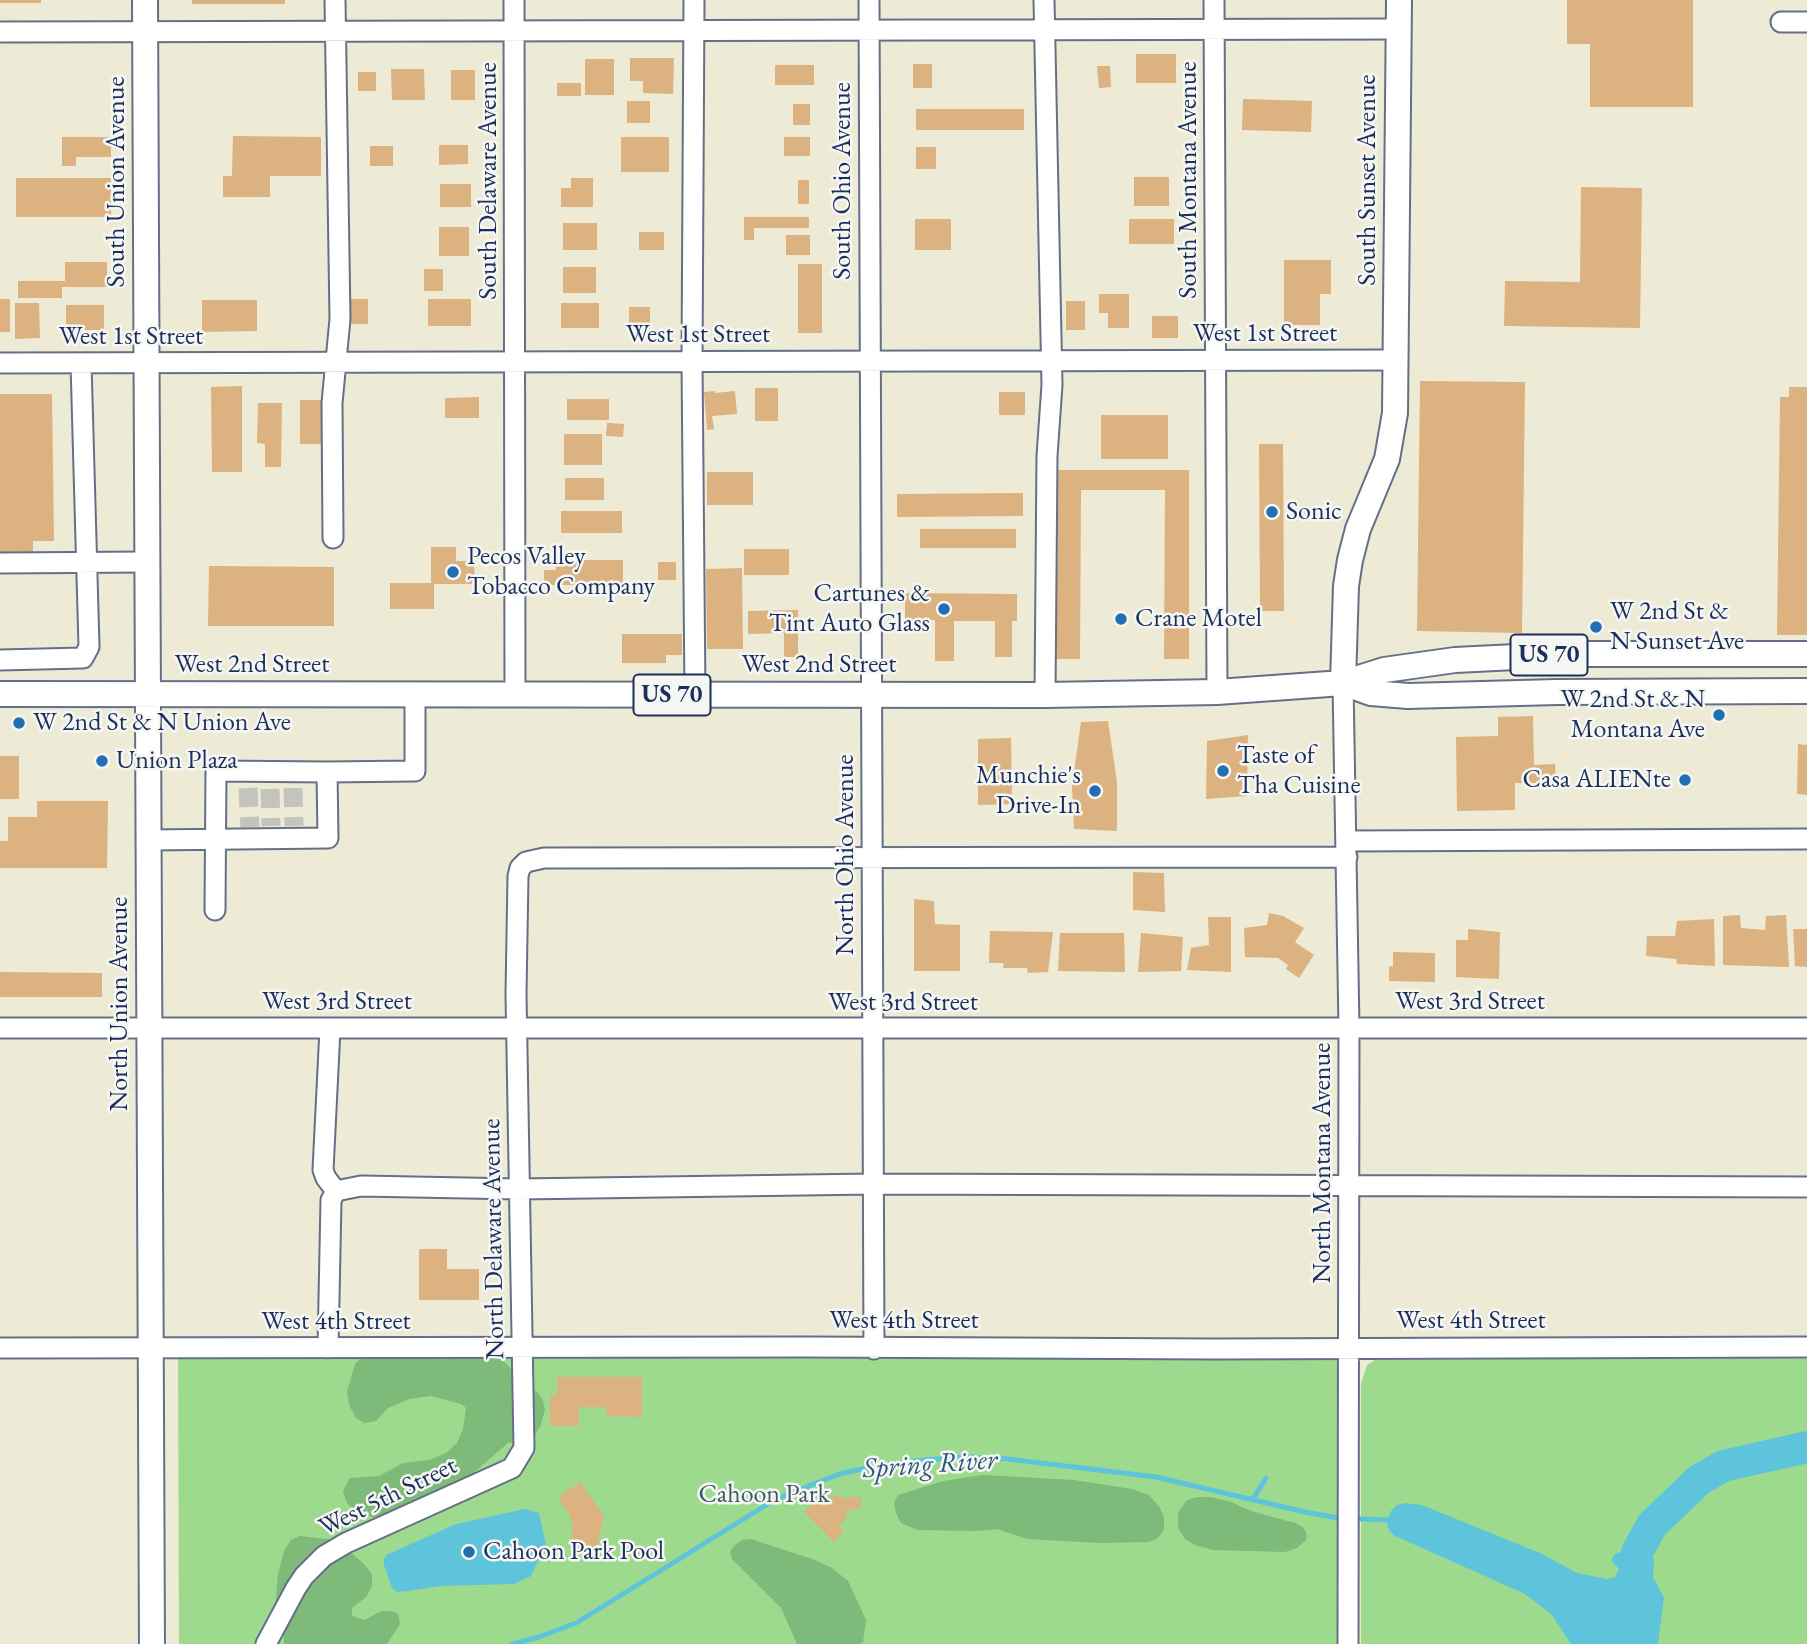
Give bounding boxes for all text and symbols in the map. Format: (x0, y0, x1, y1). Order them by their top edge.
street label: South Montana Avenue (1173, 61, 1205, 299)
street label: South Delaware Avenue (473, 62, 505, 300)
street label: South Sunset Avenue (1352, 74, 1384, 286)
street label: South Union Avenue (101, 76, 133, 288)
street label: South Ohio Avenue (827, 82, 859, 280)
street label: West 1st Street (1193, 318, 1337, 350)
street label: West 1st Street (626, 319, 770, 351)
street label: West 1st Street (59, 321, 203, 353)
place label: Sonic (1286, 496, 1342, 528)
marker: Sonic (1264, 504, 1280, 520)
place label: Pecos Valley Tobacco Company (467, 541, 655, 602)
marker: Pecos Valley Tobacco Company (445, 564, 461, 580)
place label: Cartunes & Tint Auto Glass (769, 578, 930, 640)
place label: W 2nd St & N Sunset Ave (1610, 596, 1744, 658)
marker: Cartunes & Tint Auto Glass (936, 601, 952, 617)
place label: Crane Motel (1135, 603, 1262, 635)
marker: Crane Motel (1113, 611, 1129, 627)
marker: W 2nd St & N Sunset Ave (1588, 619, 1604, 635)
road number: US 70 (1510, 634, 1588, 676)
street label: West 2nd Street (175, 649, 329, 681)
street label: West 2nd Street (742, 649, 896, 681)
road number: US 70 (634, 674, 710, 716)
place label: W 2nd St & N Montana Ave (1561, 684, 1705, 746)
place label: W 2nd St & N Union Ave (33, 707, 291, 739)
marker: W 2nd St & N Montana Ave (1711, 707, 1727, 723)
marker: W 2nd St & N Union Ave (11, 715, 27, 731)
place label: Taste of Tha Cuisine (1237, 740, 1361, 802)
place label: Union Plaza (116, 745, 238, 777)
marker: Union Plaza (94, 753, 110, 769)
street label: North Ohio Avenue (830, 754, 862, 956)
place label: Munchie's Drive-In (976, 760, 1081, 822)
marker: Taste of Tha Cuisine (1215, 763, 1231, 779)
place label: Casa ALIENte (1523, 764, 1671, 796)
marker: Casa ALIENte (1677, 772, 1693, 788)
marker: Munchie's Drive-In (1087, 783, 1103, 799)
street label: North Union Avenue (104, 897, 136, 1111)
street label: West 3rd Street (262, 986, 412, 1018)
street label: West 3rd Street (1395, 986, 1545, 1018)
street label: West 3rd Street (828, 987, 978, 1019)
street label: North Montana Avenue (1307, 1043, 1339, 1283)
street label: North Delaware Avenue (476, 1118, 512, 1360)
street label: West 4th Street (829, 1305, 979, 1337)
street label: West 4th Street (1396, 1305, 1546, 1337)
street label: West 4th Street (261, 1306, 411, 1338)
water label: Spring River (862, 1444, 998, 1486)
street label: West 5th Street (314, 1450, 462, 1544)
park label: Cahoon Park (698, 1479, 830, 1511)
place label: Cahoon Park Pool (483, 1536, 664, 1568)
marker: Cahoon Park Pool (461, 1544, 477, 1560)

